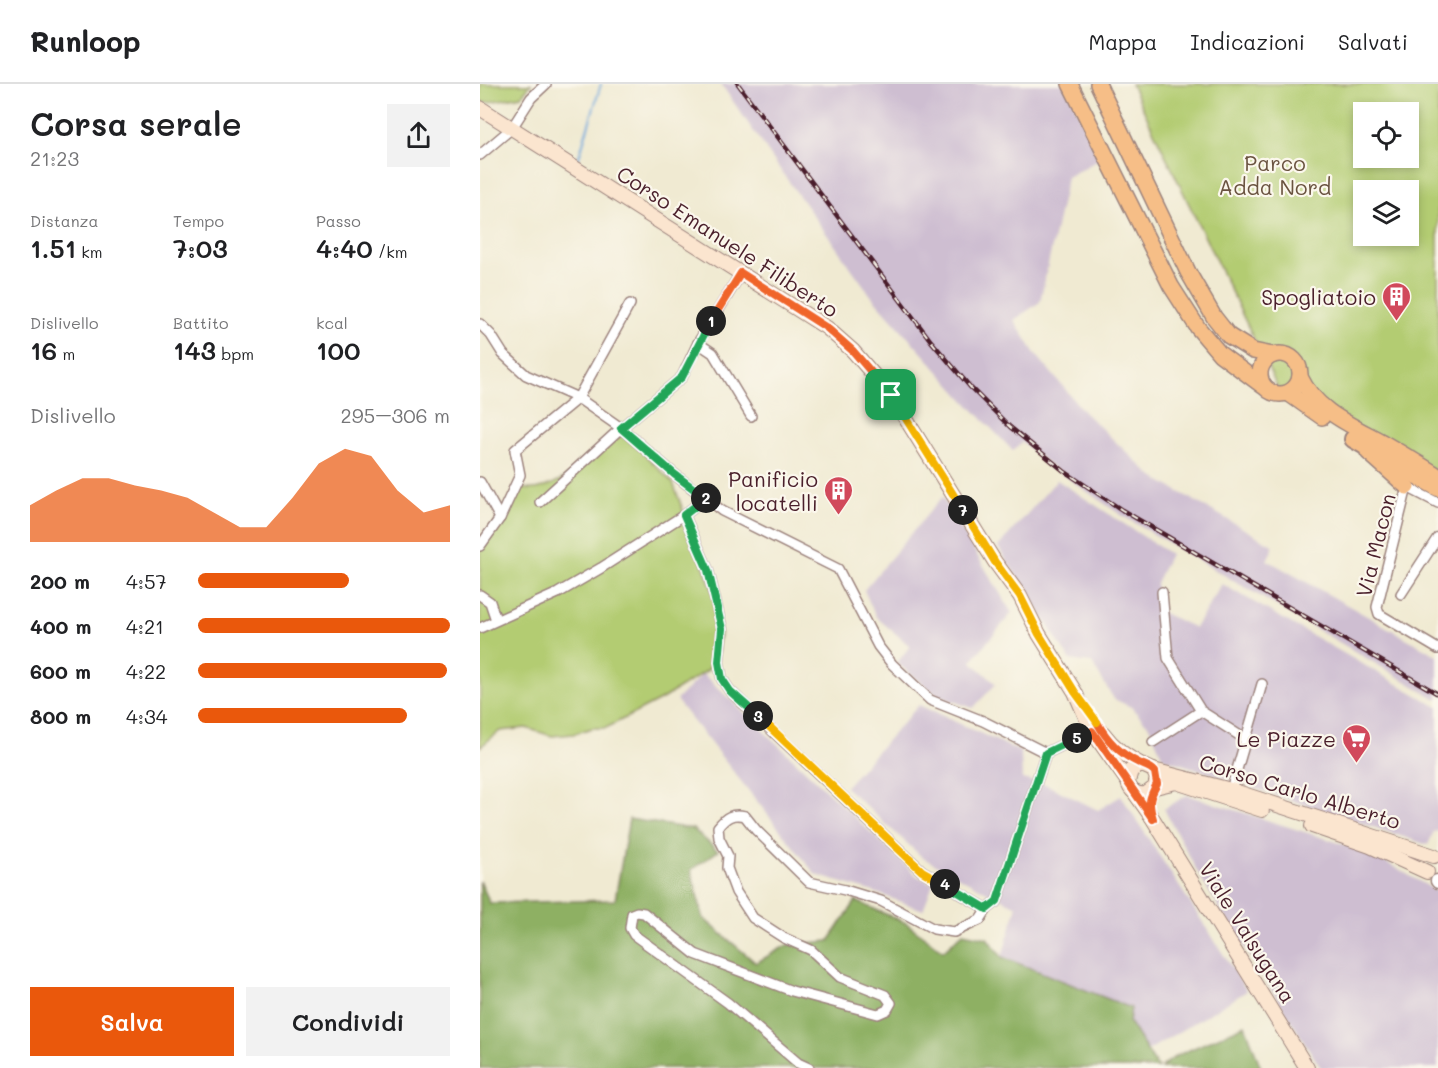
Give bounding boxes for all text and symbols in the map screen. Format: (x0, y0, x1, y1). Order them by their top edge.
text: Runloop (30, 23, 141, 59)
text: Mappa (1089, 28, 1157, 55)
text: Indicazioni (1190, 28, 1305, 55)
text: Salvati (1338, 28, 1408, 55)
text: Corsa serale (30, 101, 242, 144)
map controls (1353, 102, 1419, 246)
button: locate (1353, 102, 1419, 168)
button: share (387, 104, 450, 167)
text: 21:23 (30, 145, 79, 171)
park label: Parco Adda Nord (1219, 149, 1331, 200)
street label: Corso Emanuele Filiberto (612, 159, 844, 323)
button: layers (1353, 180, 1419, 246)
text: Distanza (30, 210, 98, 231)
text: Tempo (173, 210, 224, 231)
text: Passo (316, 210, 361, 231)
text: 1.51 (30, 231, 76, 265)
text: 7:03 (173, 231, 228, 265)
text: 4:40 (316, 231, 373, 265)
text: km (76, 241, 103, 262)
text: /km (373, 241, 408, 262)
building icon: Spogliatoio (1381, 280, 1413, 322)
place label: Spogliatoio (1261, 283, 1376, 310)
pin: 1 (696, 306, 726, 336)
text: 1 (707, 310, 715, 331)
text: Dislivello (30, 312, 98, 333)
text: Battito (173, 312, 228, 333)
text: kcal (316, 312, 348, 333)
text: 16 (30, 333, 57, 367)
text: 143 (173, 333, 216, 367)
text: 100 (316, 333, 361, 367)
text: m (57, 343, 75, 364)
text: bpm (216, 343, 254, 364)
pin (865, 369, 916, 420)
icon: arrive (874, 378, 907, 411)
text: Dislivello (30, 402, 116, 428)
text: 295–306 m (341, 402, 450, 428)
place label: Panificio locatelli (728, 465, 818, 516)
building icon: Panificio locatelli (823, 474, 855, 516)
pin: 2 (691, 483, 721, 513)
text: 2 (702, 487, 710, 508)
street label: Via Macon (1349, 490, 1401, 600)
pin: 7 (948, 495, 978, 525)
text: 7 (959, 499, 967, 520)
text: 200 m (30, 568, 90, 594)
text: 4:57 (126, 568, 167, 594)
text: 400 m (30, 613, 91, 639)
text: 4:21 (126, 613, 164, 639)
text: 600 m (30, 658, 91, 684)
text: 4:22 (126, 658, 166, 684)
pin: 3 (743, 701, 773, 731)
text: 800 m (30, 703, 91, 729)
text: 4:34 (126, 703, 167, 729)
text: 3 (753, 705, 763, 726)
supermarket icon: Le Piazze (1341, 722, 1373, 764)
pin: 5 (1062, 723, 1092, 753)
place label: Le Piazze (1237, 725, 1336, 752)
text: 5 (1072, 727, 1082, 748)
street label: Corso Carlo Alberto (1196, 748, 1404, 834)
street label: Viale Valsugana (1194, 856, 1302, 1008)
pin: 4 (930, 869, 960, 899)
text: 4 (940, 873, 950, 894)
button: Salva (30, 987, 234, 1056)
button: Condividi (246, 987, 450, 1056)

